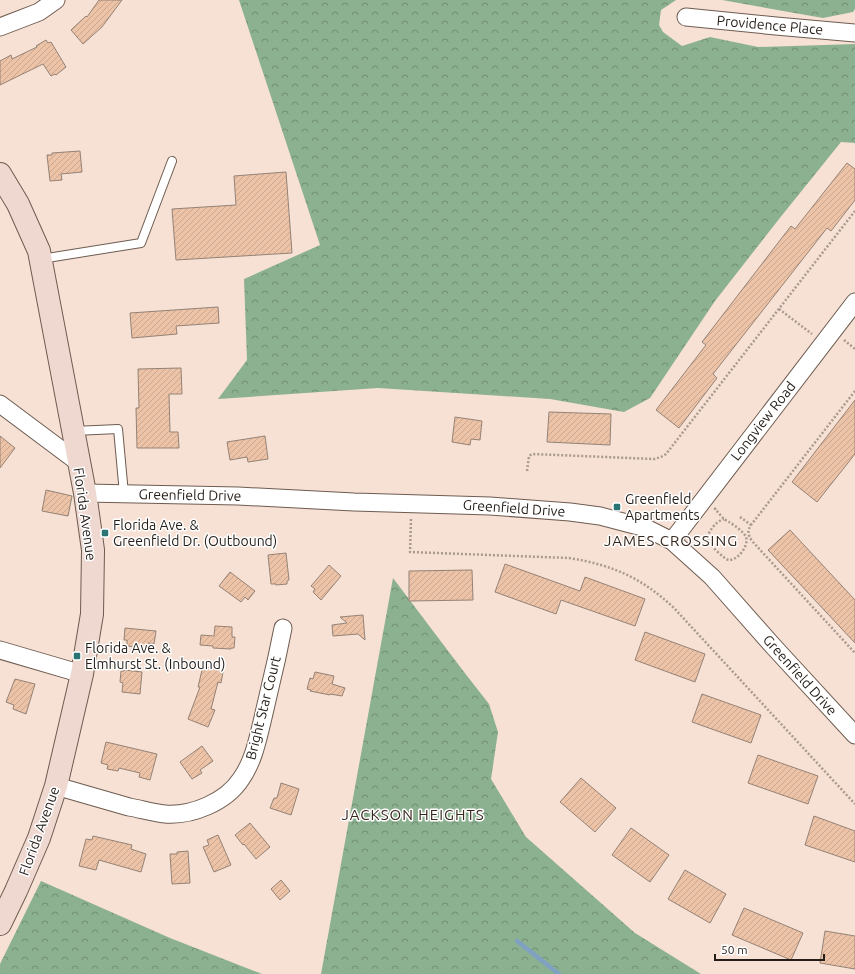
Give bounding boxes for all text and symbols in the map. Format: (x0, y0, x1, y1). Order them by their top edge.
street label: Providence Place (716, 12, 824, 38)
street label: Longview Road (727, 378, 799, 464)
street label: Florida Avenue (71, 466, 99, 562)
street label: Greenfield Drive (139, 486, 241, 504)
place label: Greenfield Apartments (625, 491, 700, 523)
street label: Greenfield Drive (462, 496, 566, 520)
marker: Greenfield Apartments (612, 502, 622, 512)
place label: Florida Ave. & Greenfield Dr. (Outbound) (113, 517, 277, 549)
marker: Florida Ave. & Greenfield Dr. (Outbound) (100, 528, 110, 538)
district label: JAMES CROSSING (604, 532, 738, 549)
street label: Greenfield Drive (760, 632, 840, 718)
place label: Florida Ave. & Elmhurst St. (Inbound) (85, 640, 225, 672)
marker: Florida Ave. & Elmhurst St. (Inbound) (72, 651, 82, 661)
street label: Bright Star Court (242, 654, 284, 762)
street label: Florida Avenue (15, 784, 63, 878)
district label: JACKSON HEIGHTS (341, 806, 485, 823)
scale bar (715, 936, 824, 962)
text: 50 m (721, 943, 748, 956)

